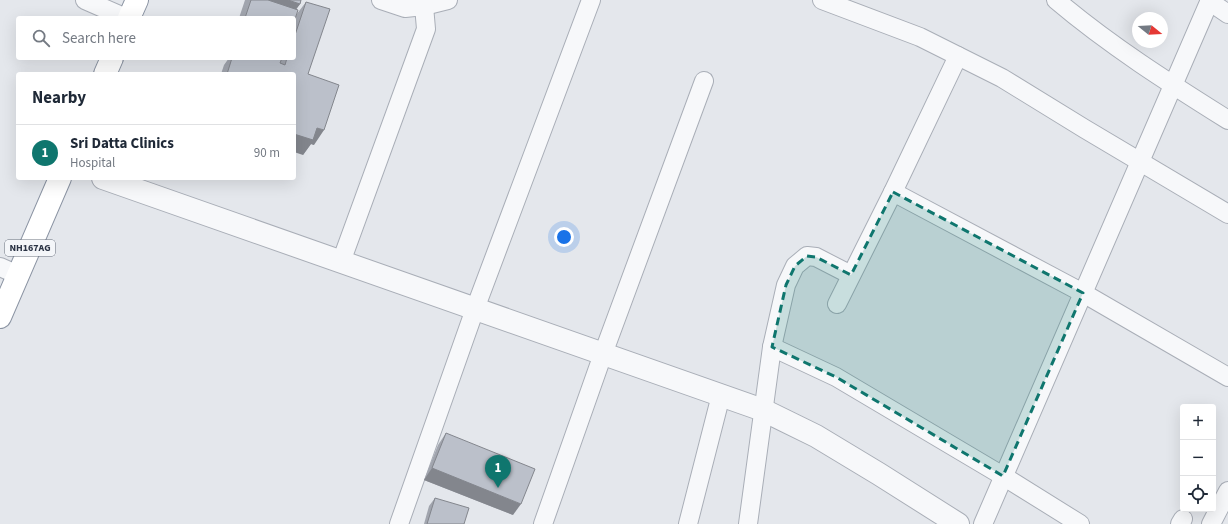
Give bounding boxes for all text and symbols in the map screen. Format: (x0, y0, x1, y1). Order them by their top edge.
north arrow (1132, 12, 1168, 48)
search box (16, 16, 296, 60)
icon: search (30, 27, 52, 49)
text: Search here (62, 28, 136, 49)
text: Nearby (32, 86, 86, 110)
text: Sri Datta Clinics (70, 133, 174, 154)
text: 1 (42, 144, 48, 162)
text: 90 m (254, 144, 280, 162)
text: Hospital (70, 154, 115, 172)
your location (554, 227, 574, 247)
road number: NH167AG (5, 240, 55, 256)
map controls (1180, 404, 1216, 512)
button: + (1180, 404, 1216, 440)
button: − (1180, 440, 1216, 476)
pin: 1 (485, 455, 511, 488)
button: locate (1180, 476, 1216, 512)

